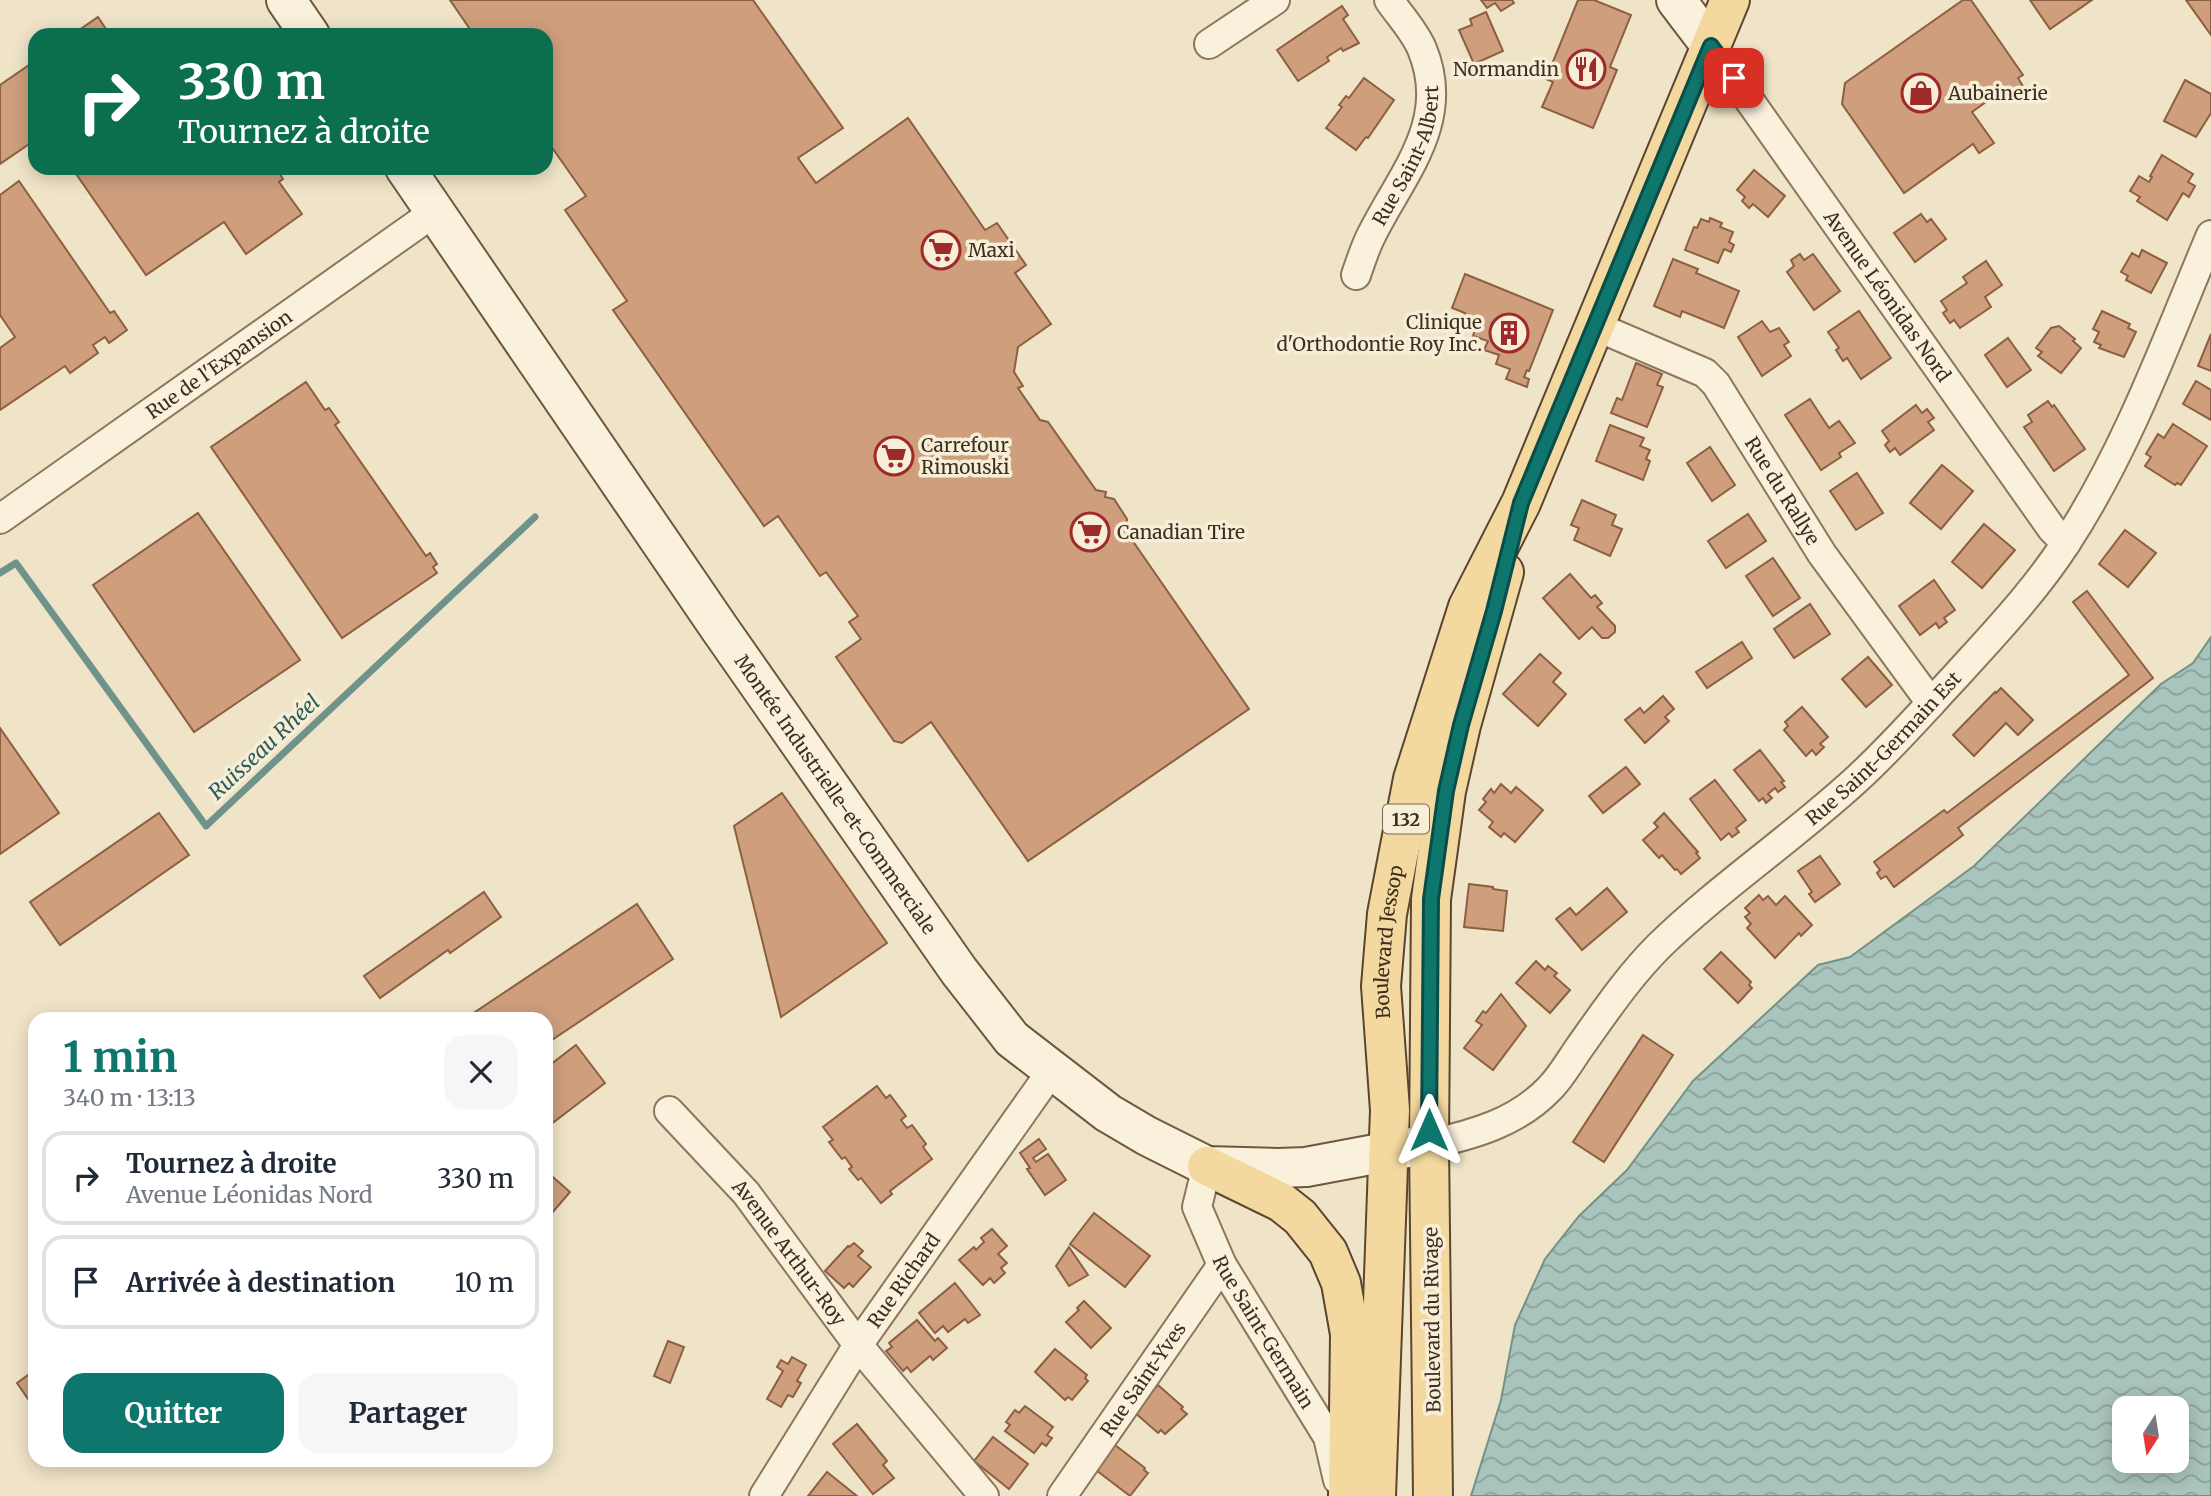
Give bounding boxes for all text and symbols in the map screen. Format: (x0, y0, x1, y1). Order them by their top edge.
restaurant icon: Normandin (1565, 48, 1607, 90)
pin (1704, 48, 1764, 108)
text: 330 m (178, 51, 325, 112)
icon: right (63, 56, 154, 147)
place label: Normandin (1453, 57, 1559, 81)
icon: arrive (1715, 59, 1753, 97)
shop icon: Aubainerie (1900, 72, 1942, 114)
place label: Aubainerie (1947, 81, 2048, 105)
street label: Rue Saint-Albert (1367, 84, 1443, 230)
text: Tournez à droite (178, 112, 430, 152)
street label: Avenue Léonidas Nord (1818, 205, 1956, 386)
supermarket icon: Maxi (920, 229, 962, 271)
place label: Maxi (968, 238, 1015, 262)
street label: Rue de l'Expansion (141, 304, 297, 424)
place label: Clinique d'Orthodontie Roy Inc. (1276, 310, 1482, 356)
building icon: Clinique d'Orthodontie Roy Inc. (1488, 312, 1530, 354)
street label: Rue du Rallye (1740, 432, 1825, 549)
place label: Carrefour Rimouski (921, 433, 1010, 479)
supermarket icon: Carrefour Rimouski (873, 435, 915, 477)
supermarket icon: Canadian Tire (1069, 511, 1111, 553)
place label: Canadian Tire (1117, 520, 1245, 544)
street label: Montée Industrielle-et-Commerciale (730, 650, 941, 939)
street label: Rue Saint-Germain Est (1801, 666, 1966, 830)
water label: Ruisseau Rhéel (203, 689, 325, 805)
road number: 132 (1383, 804, 1429, 834)
street label: Boulevard Jessop (1369, 863, 1408, 1020)
text: 1 min (63, 1031, 177, 1083)
button: close (444, 1035, 518, 1109)
text: 340 m · 13:13 (63, 1083, 196, 1112)
position arrow (1392, 1093, 1466, 1167)
text: Tournez à droite (126, 1147, 337, 1180)
icon: right (67, 1159, 105, 1197)
text: 330 m (437, 1162, 514, 1195)
street label: Avenue Arthur-Roy (727, 1174, 851, 1330)
text: Avenue Léonidas Nord (126, 1180, 373, 1209)
street label: Boulevard du Rivage (1418, 1227, 1446, 1413)
street label: Rue Richard (862, 1228, 945, 1332)
street label: Rue Saint-Germain (1207, 1252, 1320, 1413)
icon: arrive (67, 1263, 105, 1301)
text: Arrivée à destination (126, 1266, 395, 1299)
text: 10 m (455, 1266, 514, 1299)
street label: Rue Saint-Yves (1095, 1317, 1191, 1441)
button: Quitter (63, 1373, 284, 1453)
button: Partager (298, 1373, 518, 1453)
north arrow (2112, 1396, 2189, 1474)
map controls (2112, 1396, 2189, 1473)

